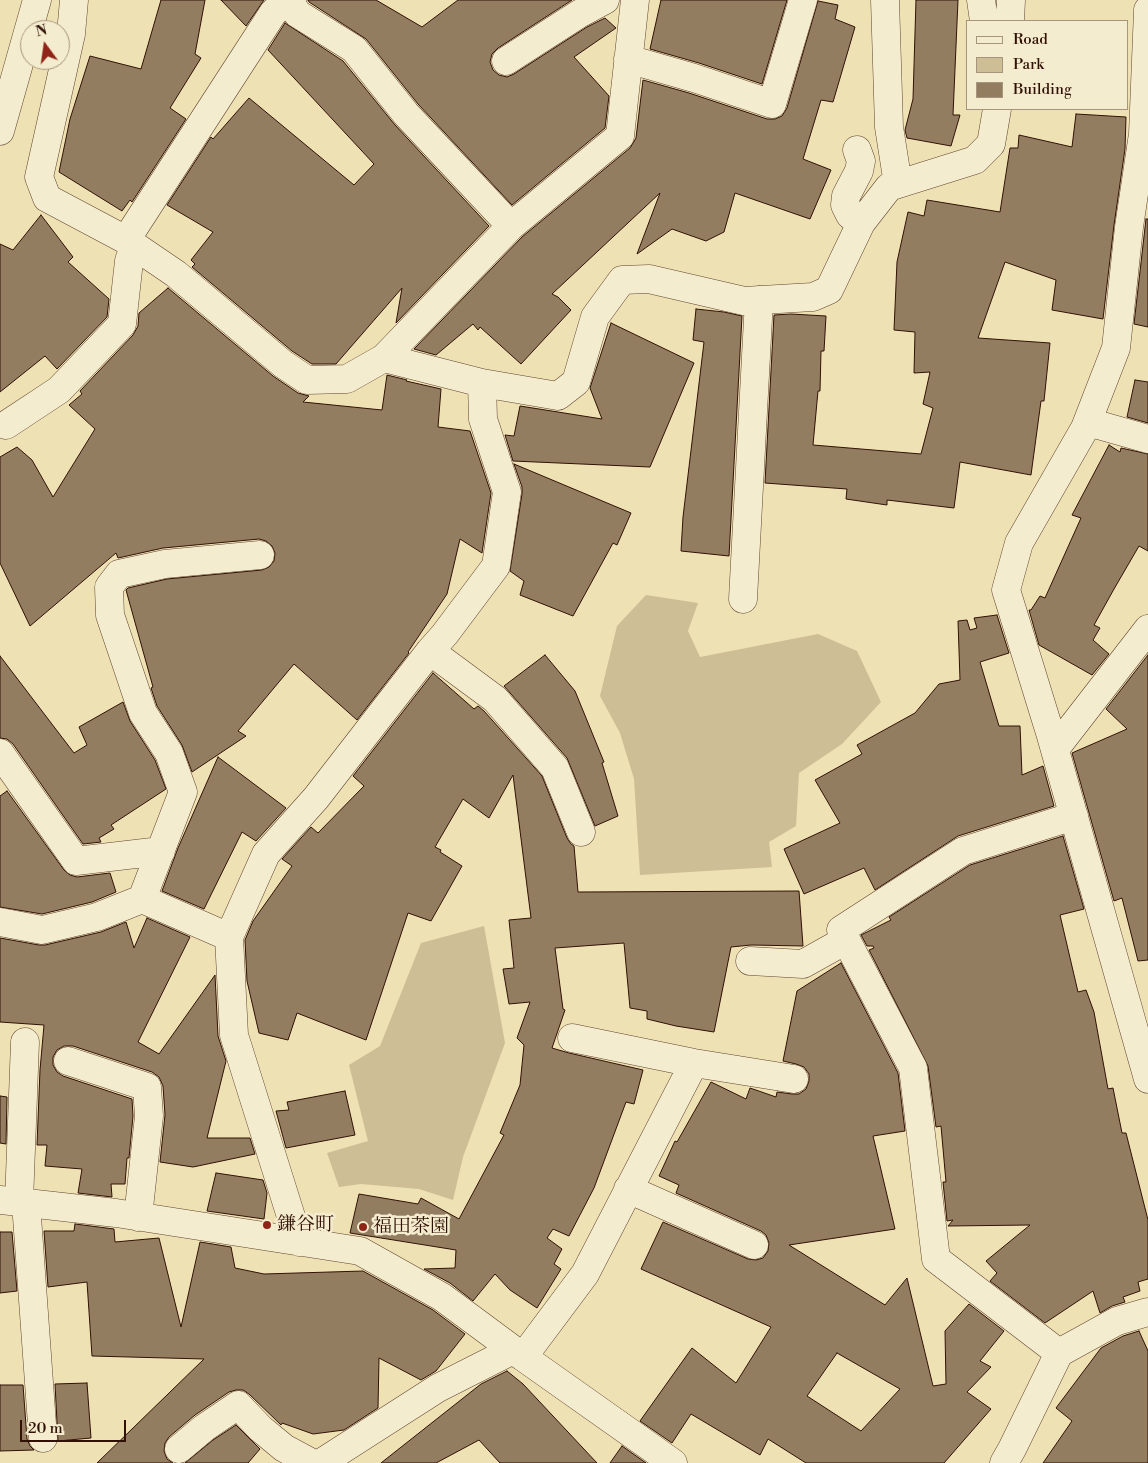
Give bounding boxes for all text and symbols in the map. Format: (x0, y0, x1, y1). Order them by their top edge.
north arrow (20, 20, 70, 70)
legend (966, 20, 1128, 110)
text: N (34, 21, 49, 41)
text: Road (1013, 30, 1048, 49)
text: Park (1013, 55, 1044, 74)
text: Building (1013, 80, 1072, 99)
place label: 鎌谷町 (277, 1214, 334, 1236)
place label: 福田茶園 (373, 1216, 449, 1238)
marker: 鎌谷町 (261, 1219, 273, 1231)
marker: 福田茶園 (357, 1221, 369, 1233)
scale bar (22, 1410, 129, 1442)
text: 20 m (28, 1419, 63, 1438)

